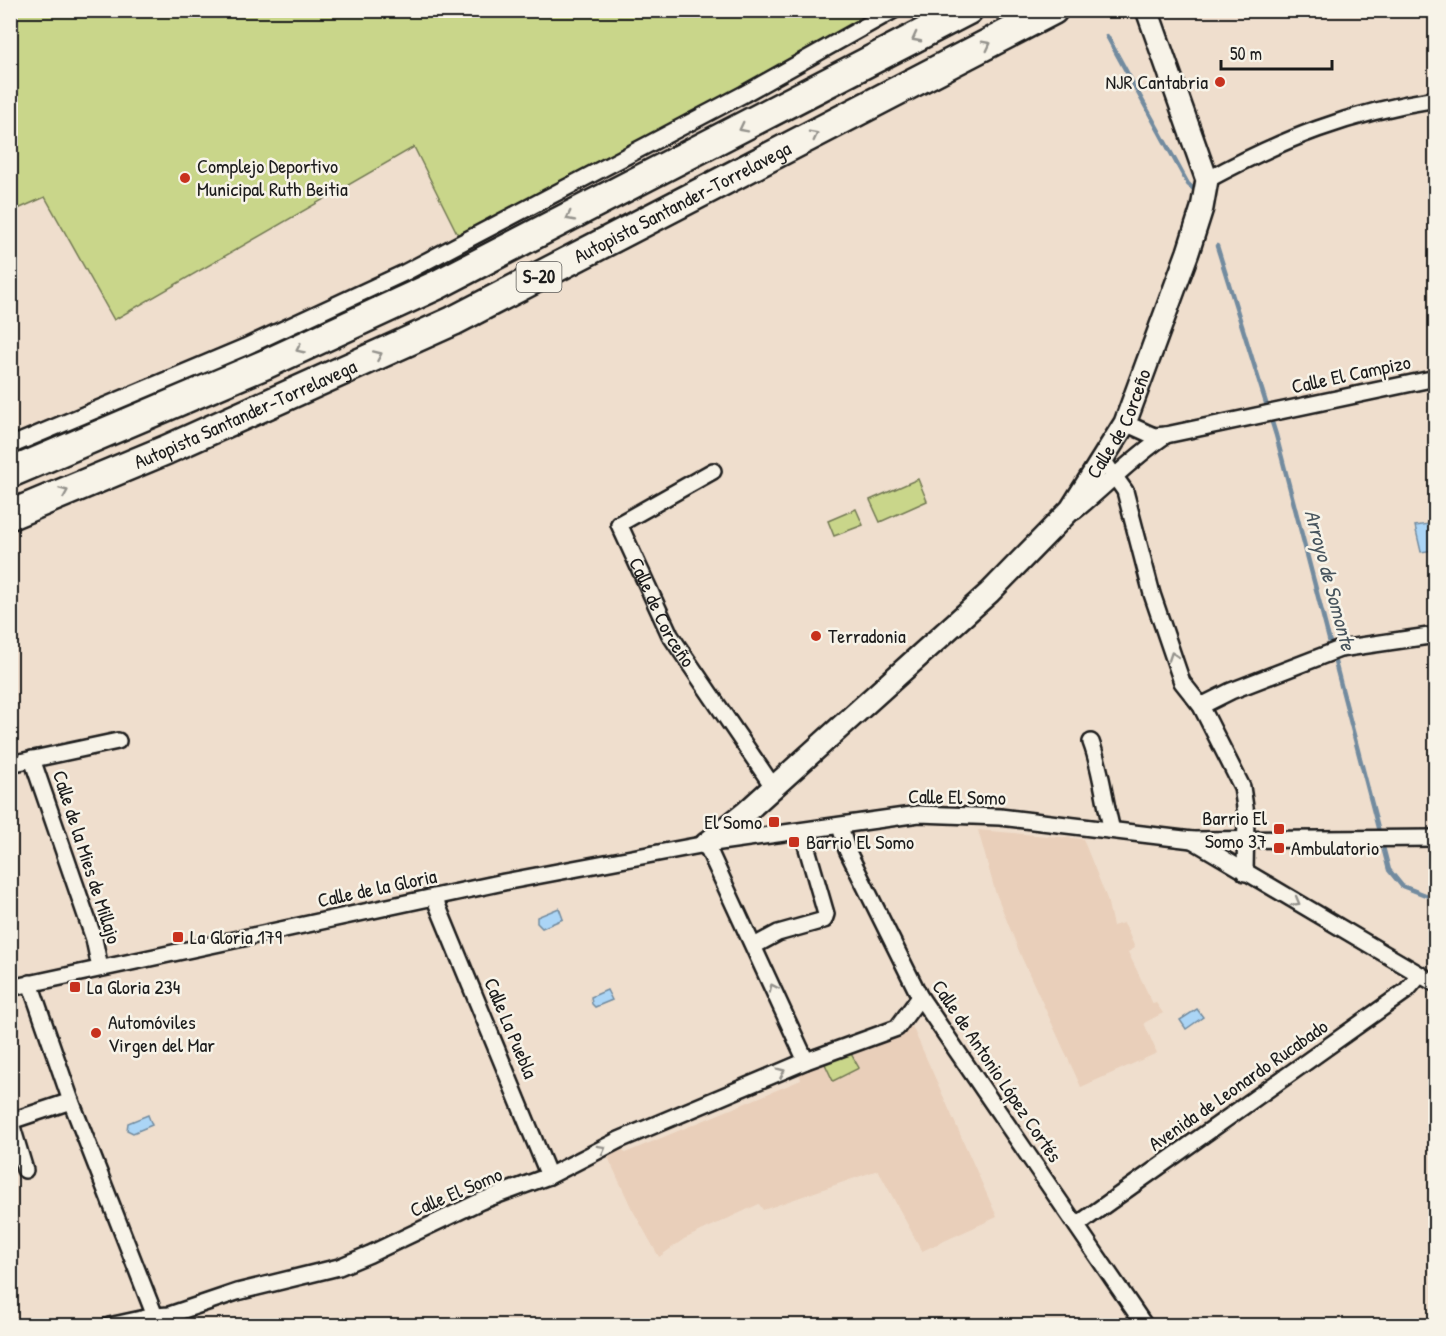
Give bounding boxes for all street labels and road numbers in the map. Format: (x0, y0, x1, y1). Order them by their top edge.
street label: Autopista Santander-Torrelavega (569, 134, 795, 269)
road number: S-20 (516, 262, 562, 292)
street label: Calle El Campizo (1289, 348, 1413, 399)
street label: Autopista Santander-Torrelavega (130, 352, 361, 475)
street label: Calle de Corceño (1079, 365, 1157, 484)
street label: Calle de Corceño (623, 553, 702, 672)
street label: Calle de la Mies de Millajo (47, 767, 128, 947)
street label: Calle El Somo (908, 782, 1006, 811)
street label: Calle de la Gloria (315, 862, 439, 913)
street label: Calle La Puebla (478, 973, 545, 1082)
street label: Calle de Antonio López Cortés (926, 974, 1069, 1168)
street label: Avenida de Leonardo Rucabado (1143, 1012, 1333, 1157)
street label: Calle El Somo (406, 1160, 506, 1223)

